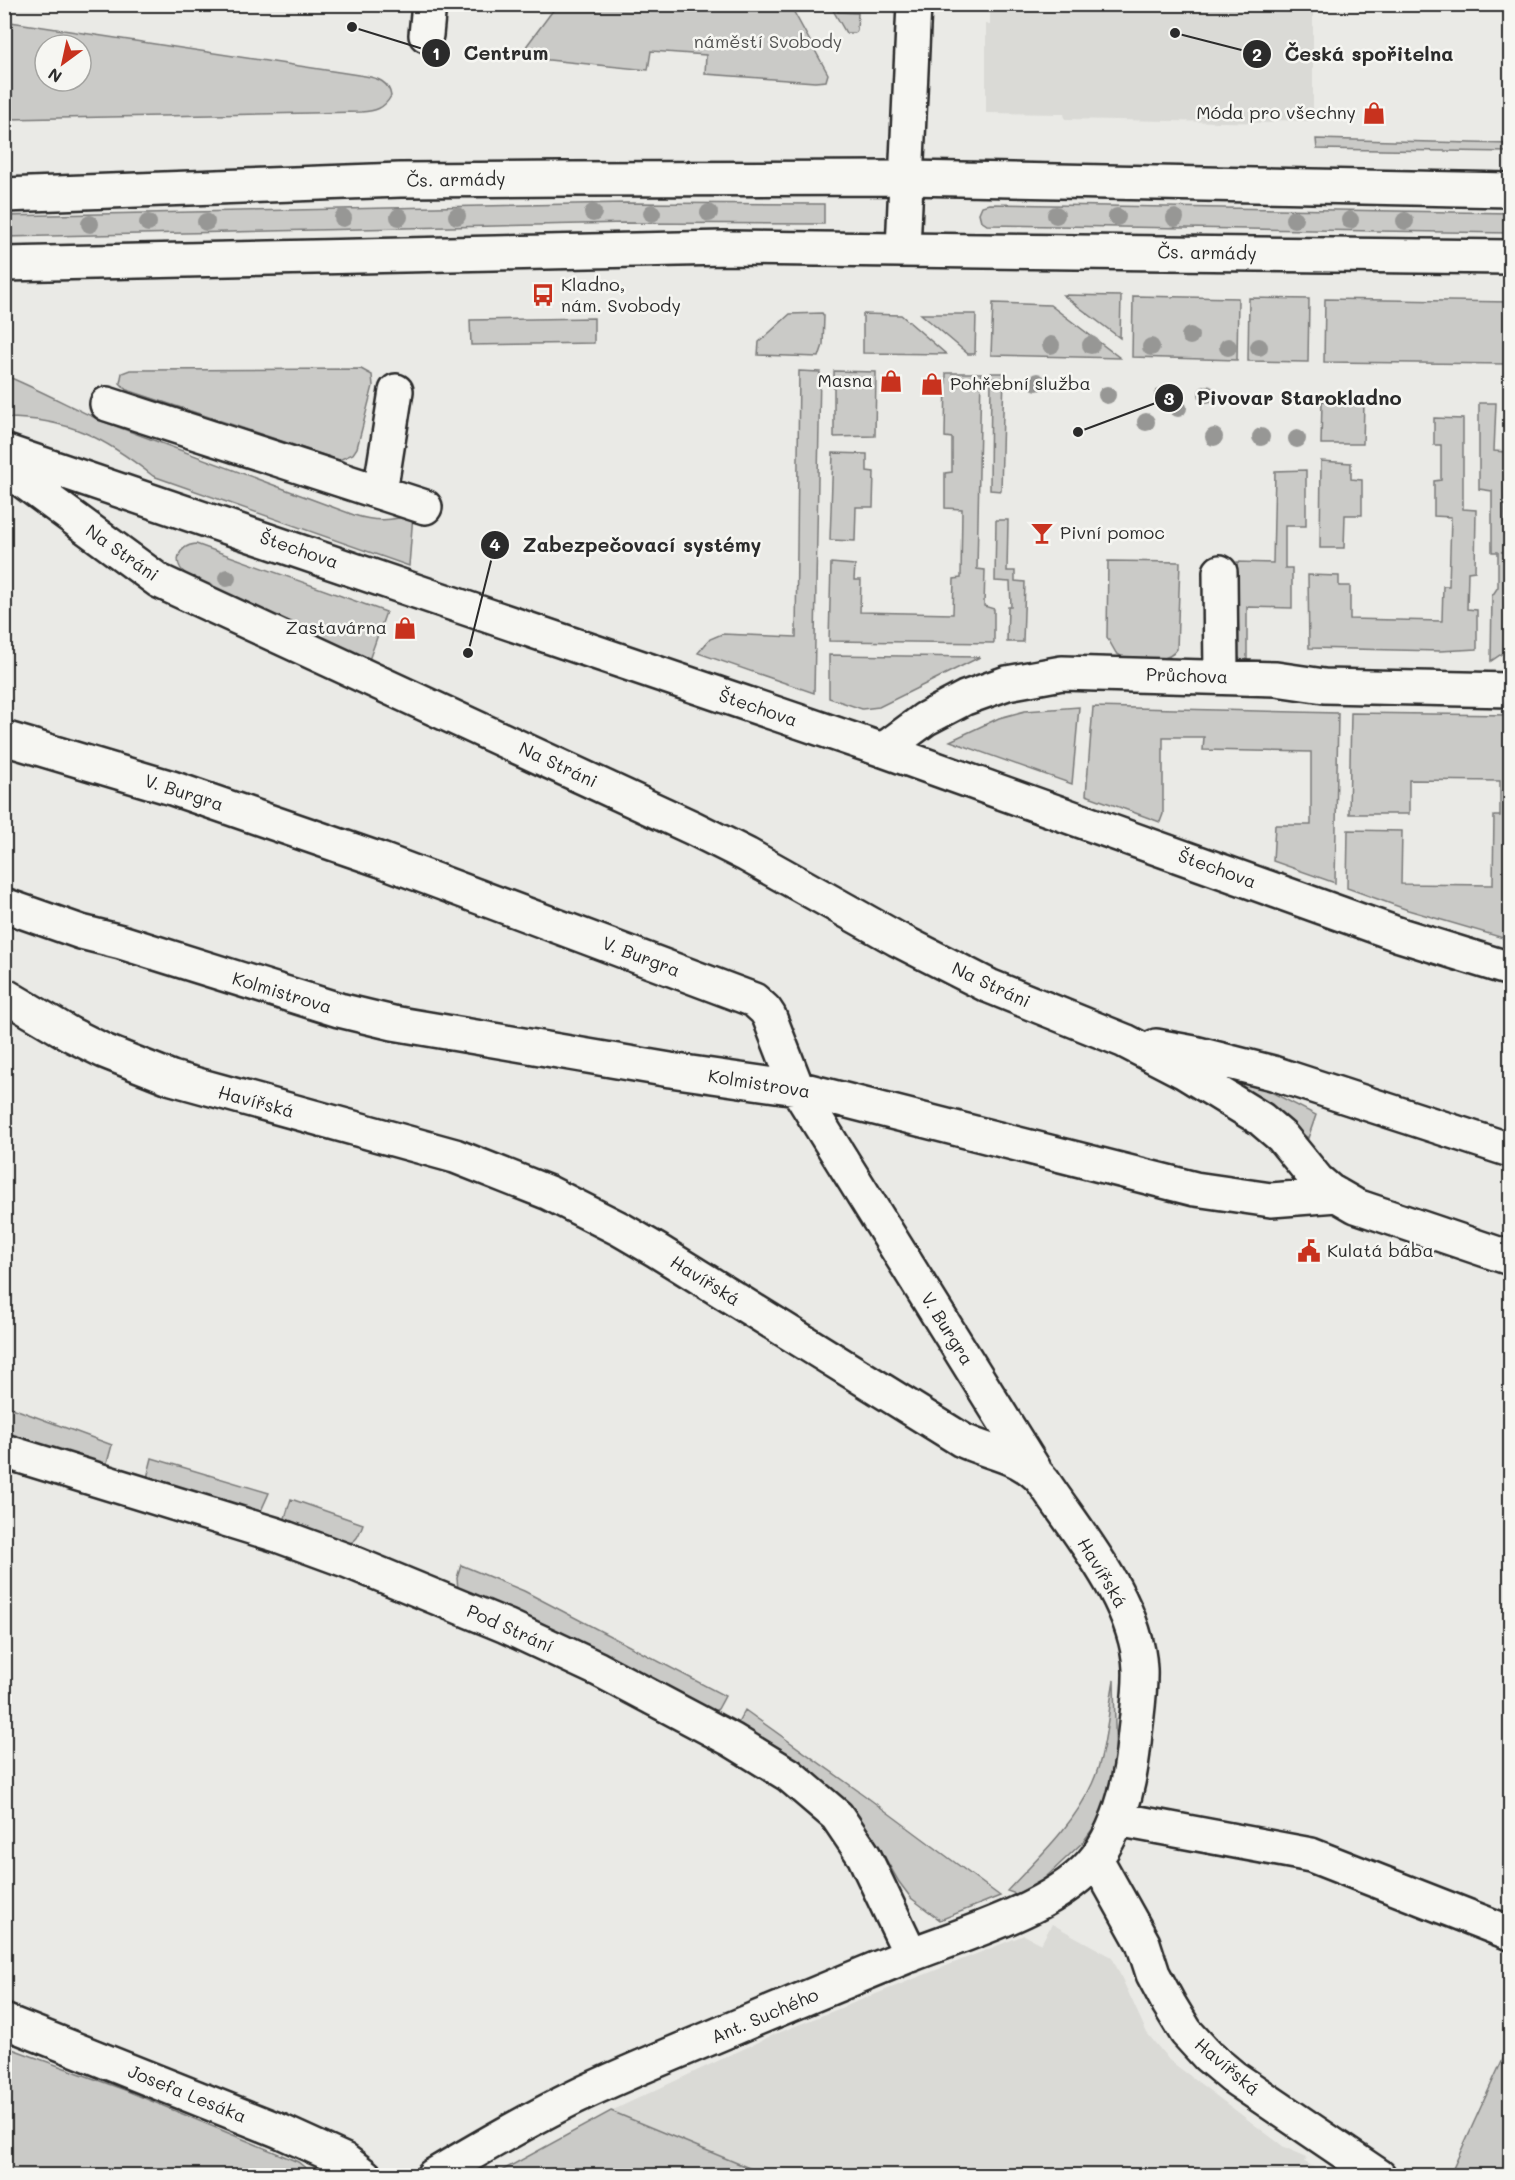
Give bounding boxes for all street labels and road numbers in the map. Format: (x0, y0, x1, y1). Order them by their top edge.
street label: Čs. armády (406, 166, 506, 192)
street label: Čs. armády (1157, 239, 1257, 265)
street label: Na Stráni (81, 518, 164, 586)
street label: Štechova (257, 524, 342, 574)
street label: Průchova (1146, 662, 1228, 688)
street label: Štechova (716, 682, 801, 732)
street label: Na Stráni (515, 735, 602, 793)
street label: V. Burgra (142, 768, 227, 816)
street label: Štechova (1175, 843, 1260, 893)
street label: V. Burgra (599, 930, 684, 982)
street label: Na Stráni (948, 955, 1035, 1013)
street label: Kolmistrova (229, 965, 335, 1019)
street label: Kolmistrova (706, 1063, 812, 1103)
street label: Havířská (216, 1079, 297, 1123)
street label: Havířská (666, 1249, 745, 1311)
street label: V. Burgra (916, 1288, 980, 1369)
street label: Havířská (1073, 1533, 1133, 1612)
street label: Pod Strání (463, 1598, 558, 1658)
street label: Ant. Suchého (707, 1982, 822, 2048)
street label: Havířská (1190, 2032, 1265, 2100)
street label: Josefa Lesáka (125, 2058, 250, 2128)

